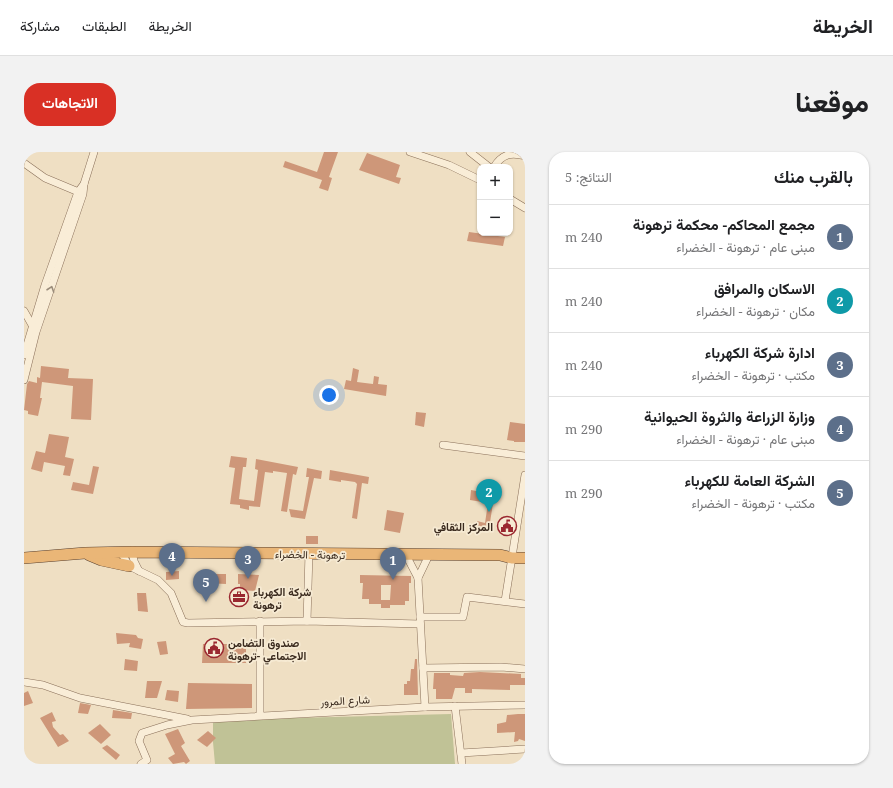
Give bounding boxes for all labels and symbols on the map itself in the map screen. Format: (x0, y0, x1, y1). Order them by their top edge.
one-way arrow (46, 285, 55, 292)
your location (319, 385, 339, 405)
pin: 2 (476, 479, 502, 512)
public building icon: المركز الثقافي (496, 515, 518, 537)
place label: المركز الثقافي (434, 519, 493, 536)
pin: 4 (159, 543, 185, 576)
pin: 3 (235, 546, 261, 579)
street label: ترهونة - الخضراء (275, 546, 346, 562)
pin: 1 (380, 547, 406, 580)
pin: 5 (193, 569, 219, 602)
place label: شركة الكهرباء ترهونة (253, 584, 312, 612)
office icon: شركة الكهرباء ترهونة (228, 586, 250, 608)
place label: صندوق التضامن الاجتماعي -ترهونة (228, 635, 306, 665)
public building icon: صندوق التضامن الاجتماعي -ترهونة (203, 637, 225, 659)
street label: شارع المرور (319, 691, 371, 710)

